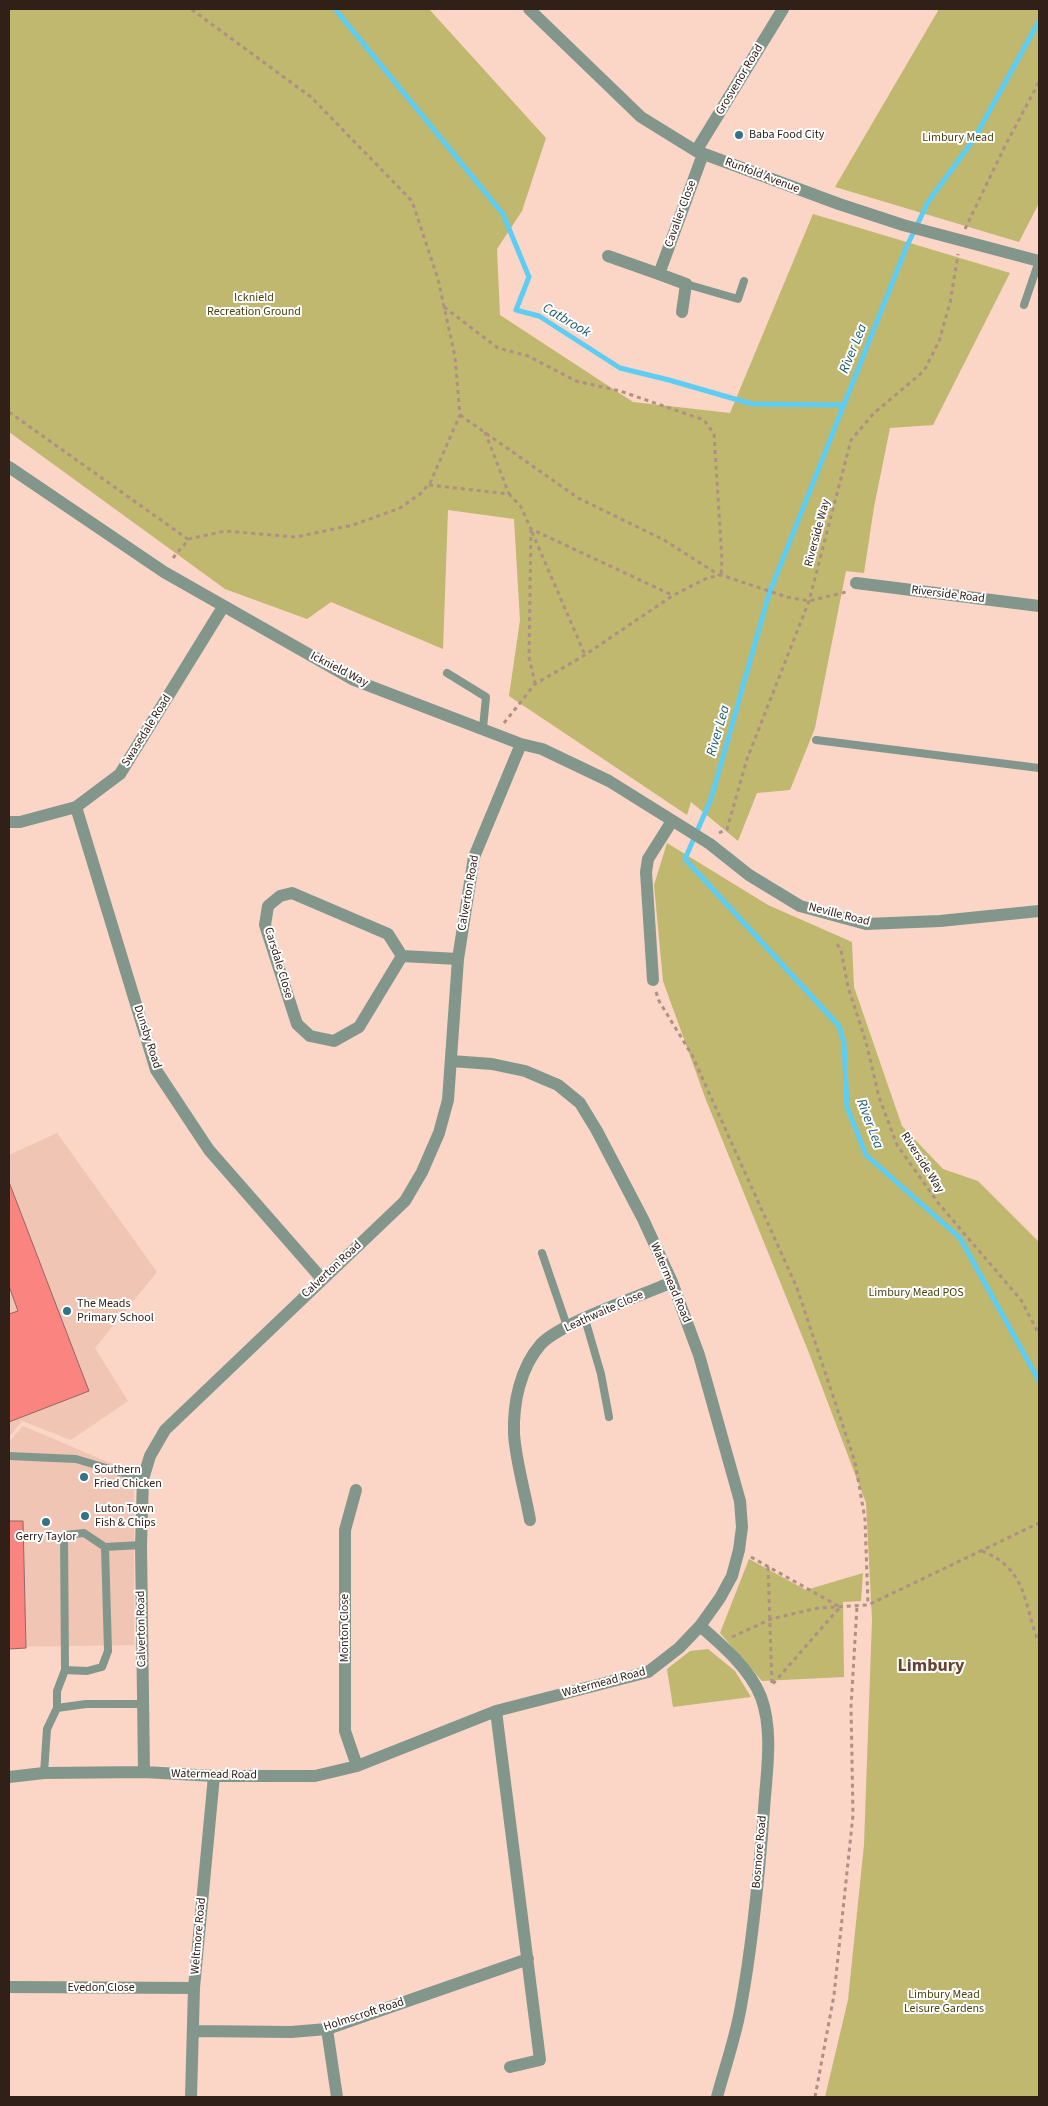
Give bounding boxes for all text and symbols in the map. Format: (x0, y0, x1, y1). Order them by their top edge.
street label: Grosvenor Road (713, 42, 767, 118)
place label: Baba Food City (749, 128, 824, 142)
marker: Baba Food City (733, 129, 745, 141)
park label: Limbury Mead (922, 131, 994, 145)
street label: Runfold Avenue (723, 155, 801, 197)
street label: Cavalier Close (662, 179, 700, 249)
park label: Icknield Recreation Ground (207, 291, 301, 319)
water label: Catbrook (539, 300, 593, 342)
water label: River Lea (836, 322, 872, 376)
street label: Riverside Way (802, 498, 834, 568)
street label: Riverside Road (910, 583, 986, 607)
street label: Icknield Way (308, 649, 370, 691)
street label: Swasedale Road (119, 692, 175, 770)
water label: River Lea (704, 704, 734, 758)
street label: Calverton Road (455, 854, 483, 932)
street label: Neville Road (807, 900, 871, 930)
street label: Carsdale Close (260, 926, 296, 1000)
street label: Dunsby Road (130, 1003, 164, 1071)
water label: River Lea (852, 1097, 886, 1151)
street label: Riverside Way (897, 1130, 947, 1196)
street label: Calverton Road (299, 1239, 365, 1301)
street label: Watermead Road (647, 1241, 693, 1325)
park label: Limbury Mead POS (868, 1286, 964, 1300)
street label: Leathwaite Close (562, 1288, 646, 1336)
place label: The Meads Primary School (77, 1297, 154, 1325)
marker: The Meads Primary School (61, 1305, 73, 1317)
place label: Southern Fried Chicken (94, 1463, 162, 1491)
marker: Southern Fried Chicken (78, 1471, 90, 1483)
place label: Luton Town Fish & Chips (95, 1502, 156, 1530)
marker: Luton Town Fish & Chips (79, 1510, 91, 1522)
marker: Gerry Taylor (40, 1516, 52, 1528)
place label: Gerry Taylor (16, 1530, 76, 1544)
street label: Calverton Road (134, 1591, 150, 1667)
street label: Monton Close (338, 1594, 352, 1662)
district label: Limbury (898, 1656, 964, 1678)
street label: Watermead Road (561, 1665, 647, 1701)
street label: Watermead Road (171, 1767, 257, 1783)
street label: Bosmore Road (750, 1815, 770, 1889)
street label: Weltmore Road (188, 1897, 210, 1975)
street label: Evedon Close (67, 1981, 135, 1995)
park label: Limbury Mead Leisure Gardens (904, 1988, 984, 2016)
street label: Holmscroft Road (322, 1995, 406, 2035)

